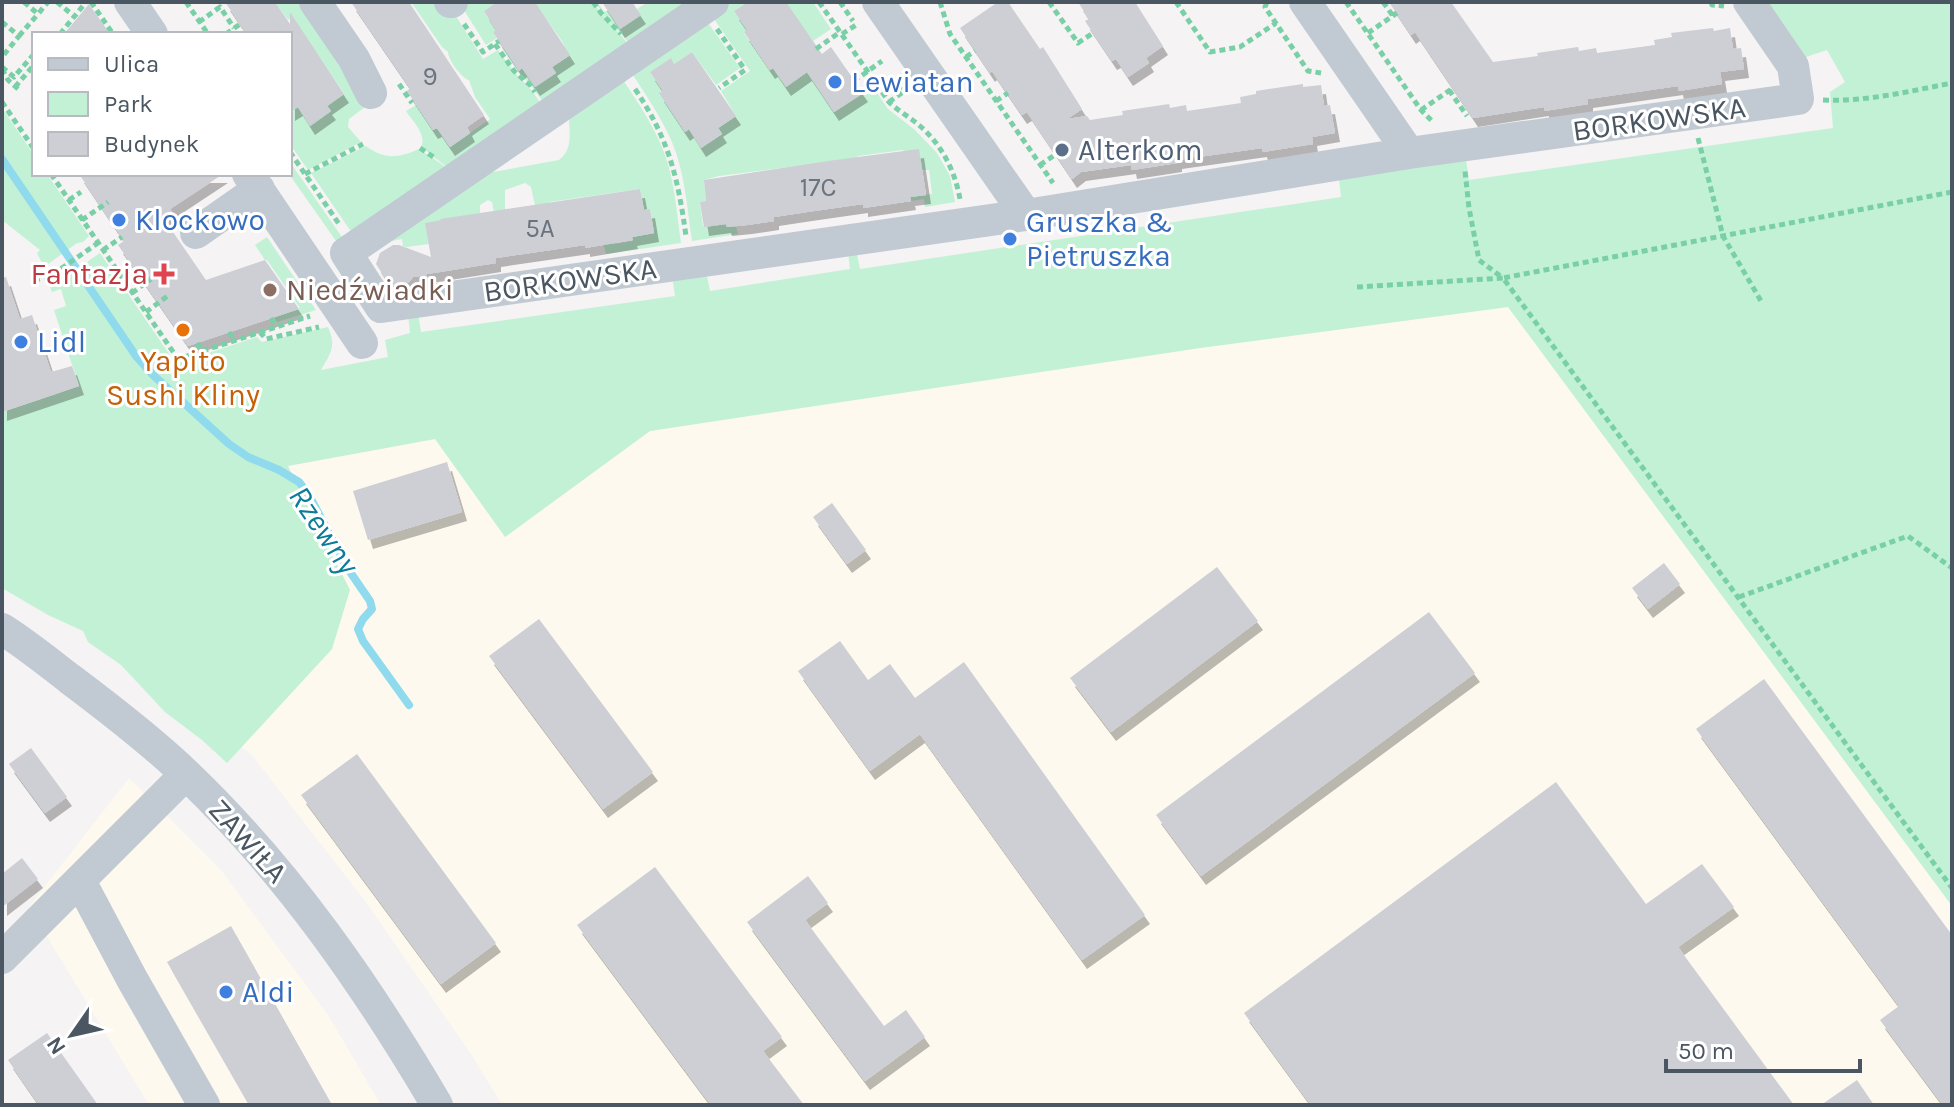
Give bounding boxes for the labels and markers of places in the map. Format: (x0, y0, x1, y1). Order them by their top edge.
place label: Lewiatan (851, 64, 974, 100)
marker: Lewiatan (826, 73, 844, 91)
place label: Alterkom (1078, 132, 1203, 168)
marker: Alterkom (1053, 141, 1071, 159)
place label: Klockowo (135, 202, 265, 238)
place label: Gruszka & Pietruszka (1026, 204, 1172, 274)
marker: Klockowo (110, 211, 128, 229)
marker: Gruszka & Pietruszka (1001, 230, 1019, 248)
place label: Fantazja (30, 256, 148, 292)
marker: Fantazja (155, 265, 173, 283)
place label: Niedźwiadki (286, 272, 454, 308)
marker: Niedźwiadki (261, 281, 279, 299)
marker: Yapito Sushi Kliny (174, 321, 192, 339)
place label: Lidl (37, 324, 86, 360)
marker: Lidl (12, 333, 30, 351)
place label: Yapito Sushi Kliny (106, 343, 260, 413)
place label: Aldi (242, 974, 294, 1010)
marker: Aldi (217, 983, 235, 1001)

